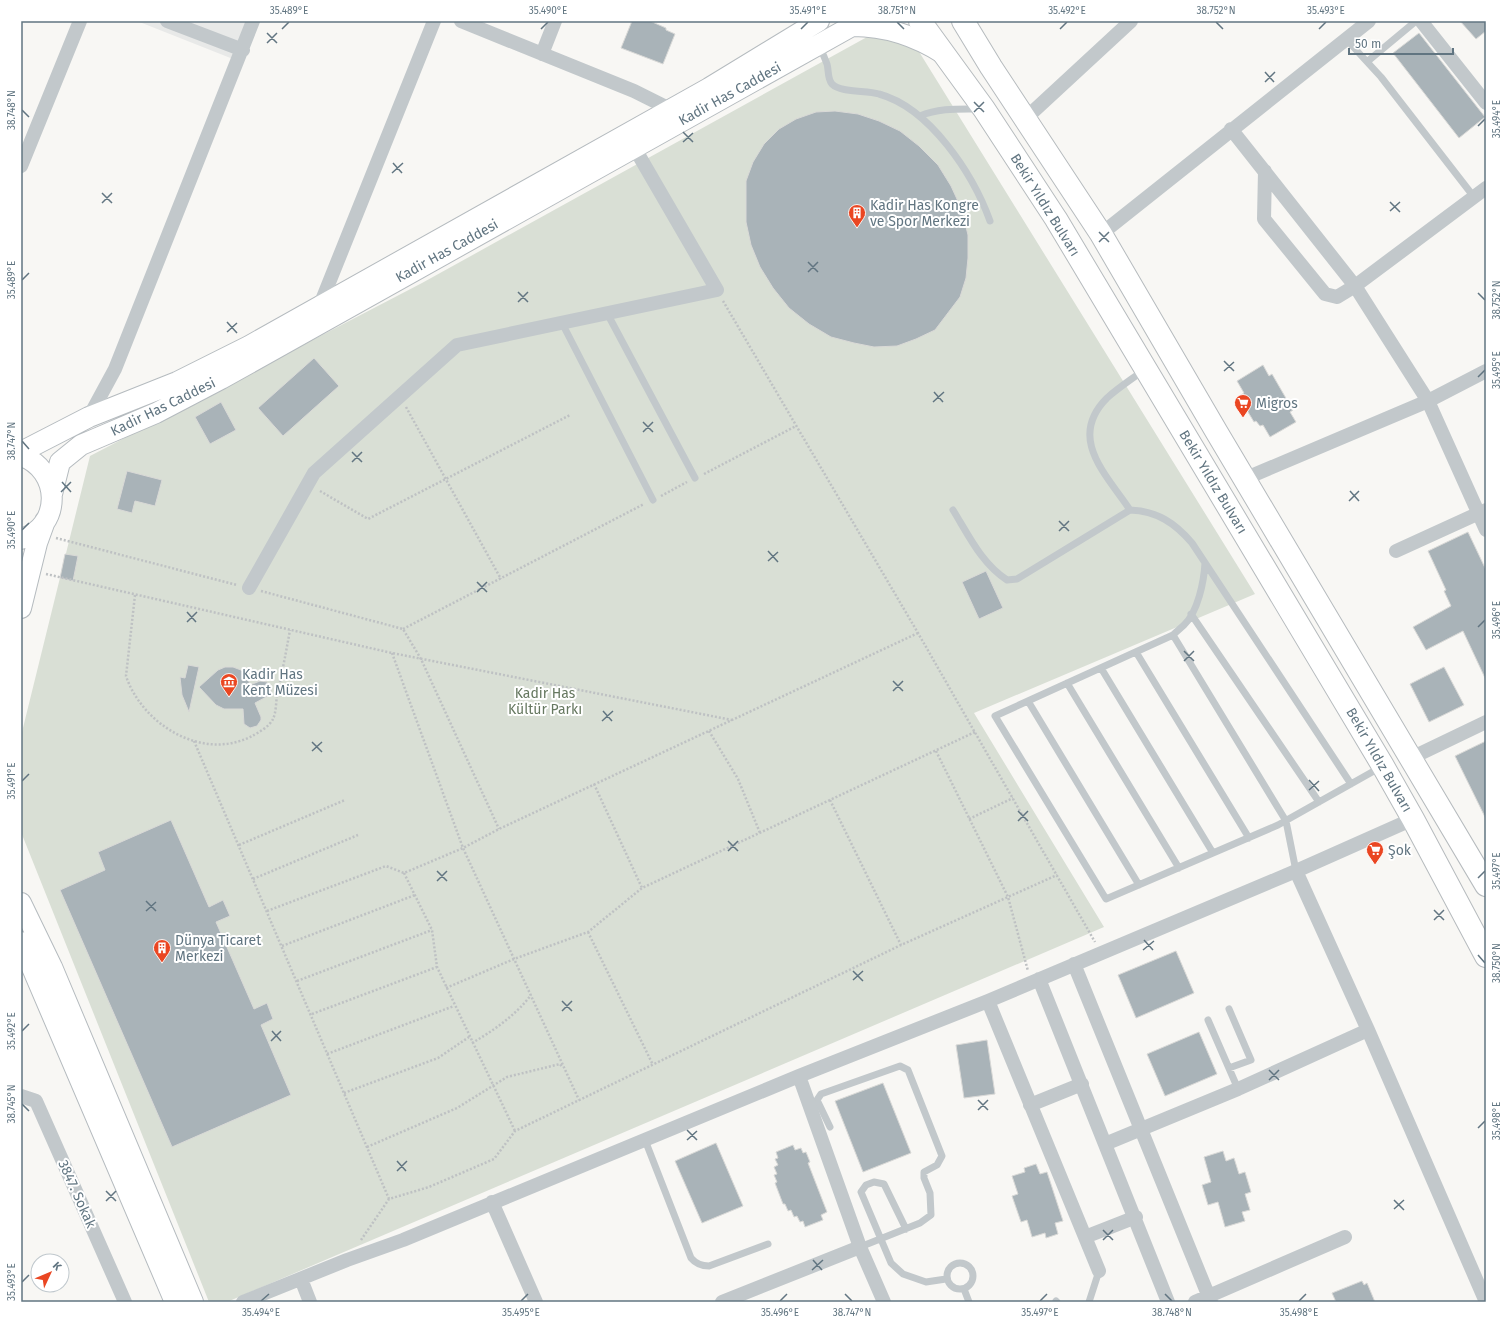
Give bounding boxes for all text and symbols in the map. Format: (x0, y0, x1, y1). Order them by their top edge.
text: 35.489°E (270, 5, 308, 17)
text: 35.490°E (529, 5, 567, 17)
text: 35.491°E (789, 5, 827, 17)
text: 38.751°N (878, 5, 916, 17)
text: 35.492°E (1048, 5, 1086, 17)
text: 38.752°N (1196, 5, 1236, 17)
text: 35.493°E (1307, 5, 1345, 17)
scale bar (1349, 30, 1453, 56)
text: 50 m (1355, 37, 1381, 51)
street label: Kadir Has Caddesi (676, 59, 784, 129)
text: 38.748°N (6, 90, 18, 130)
text: 35.494°E (1491, 100, 1503, 138)
street label: Bekir Yıldız Bulvarı (1007, 151, 1083, 259)
place label: Kadir Has Kongre ve Spor Merkezi (870, 197, 979, 230)
building icon: Kadir Has Kongre ve Spor Merkezi (847, 203, 867, 228)
street label: Kadir Has Caddesi (393, 216, 501, 286)
text: 35.489°E (6, 261, 18, 299)
text: 38.752°N (1491, 280, 1503, 320)
text: 35.495°E (1491, 351, 1503, 389)
street label: Kadir Has Caddesi (108, 374, 218, 440)
supermarket icon: Migros (1233, 393, 1253, 418)
place label: Migros (1256, 395, 1298, 412)
text: 38.747°N (6, 422, 18, 460)
street label: Bekir Yıldız Bulvarı (1175, 427, 1251, 537)
text: 35.490°E (6, 511, 18, 549)
text: 35.496°E (1491, 601, 1503, 639)
place label: Kadir Has Kent Müzesi (242, 666, 318, 699)
museum icon: Kadir Has Kent Müzesi (219, 672, 239, 697)
park label: Kadir Has Kültür Parkı (508, 685, 582, 718)
street label: Bekir Yıldız Bulvarı (1342, 705, 1416, 815)
text: 35.491°E (6, 762, 18, 800)
supermarket icon: Şok (1365, 840, 1385, 865)
place label: Şok (1388, 842, 1412, 859)
text: 35.497°E (1491, 852, 1503, 890)
place label: Dünya Ticaret Merkezi (175, 932, 262, 965)
building icon: Dünya Ticaret Merkezi (152, 938, 172, 963)
text: 38.750°N (1491, 943, 1503, 983)
text: 35.492°E (6, 1012, 18, 1050)
text: 38.745°N (6, 1084, 18, 1124)
text: 35.498°E (1491, 1102, 1503, 1140)
street label: 3847. Sokak (54, 1157, 100, 1231)
north arrow (30, 1253, 70, 1293)
text: K (50, 1259, 65, 1274)
text: 35.493°E (6, 1263, 18, 1301)
text: 35.494°E (242, 1307, 280, 1319)
text: 35.495°E (502, 1307, 540, 1319)
text: 35.496°E (761, 1307, 799, 1319)
text: 38.747°N (833, 1307, 871, 1319)
text: 35.497°E (1021, 1307, 1059, 1319)
text: 38.748°N (1152, 1307, 1192, 1319)
text: 35.498°E (1280, 1307, 1318, 1319)

